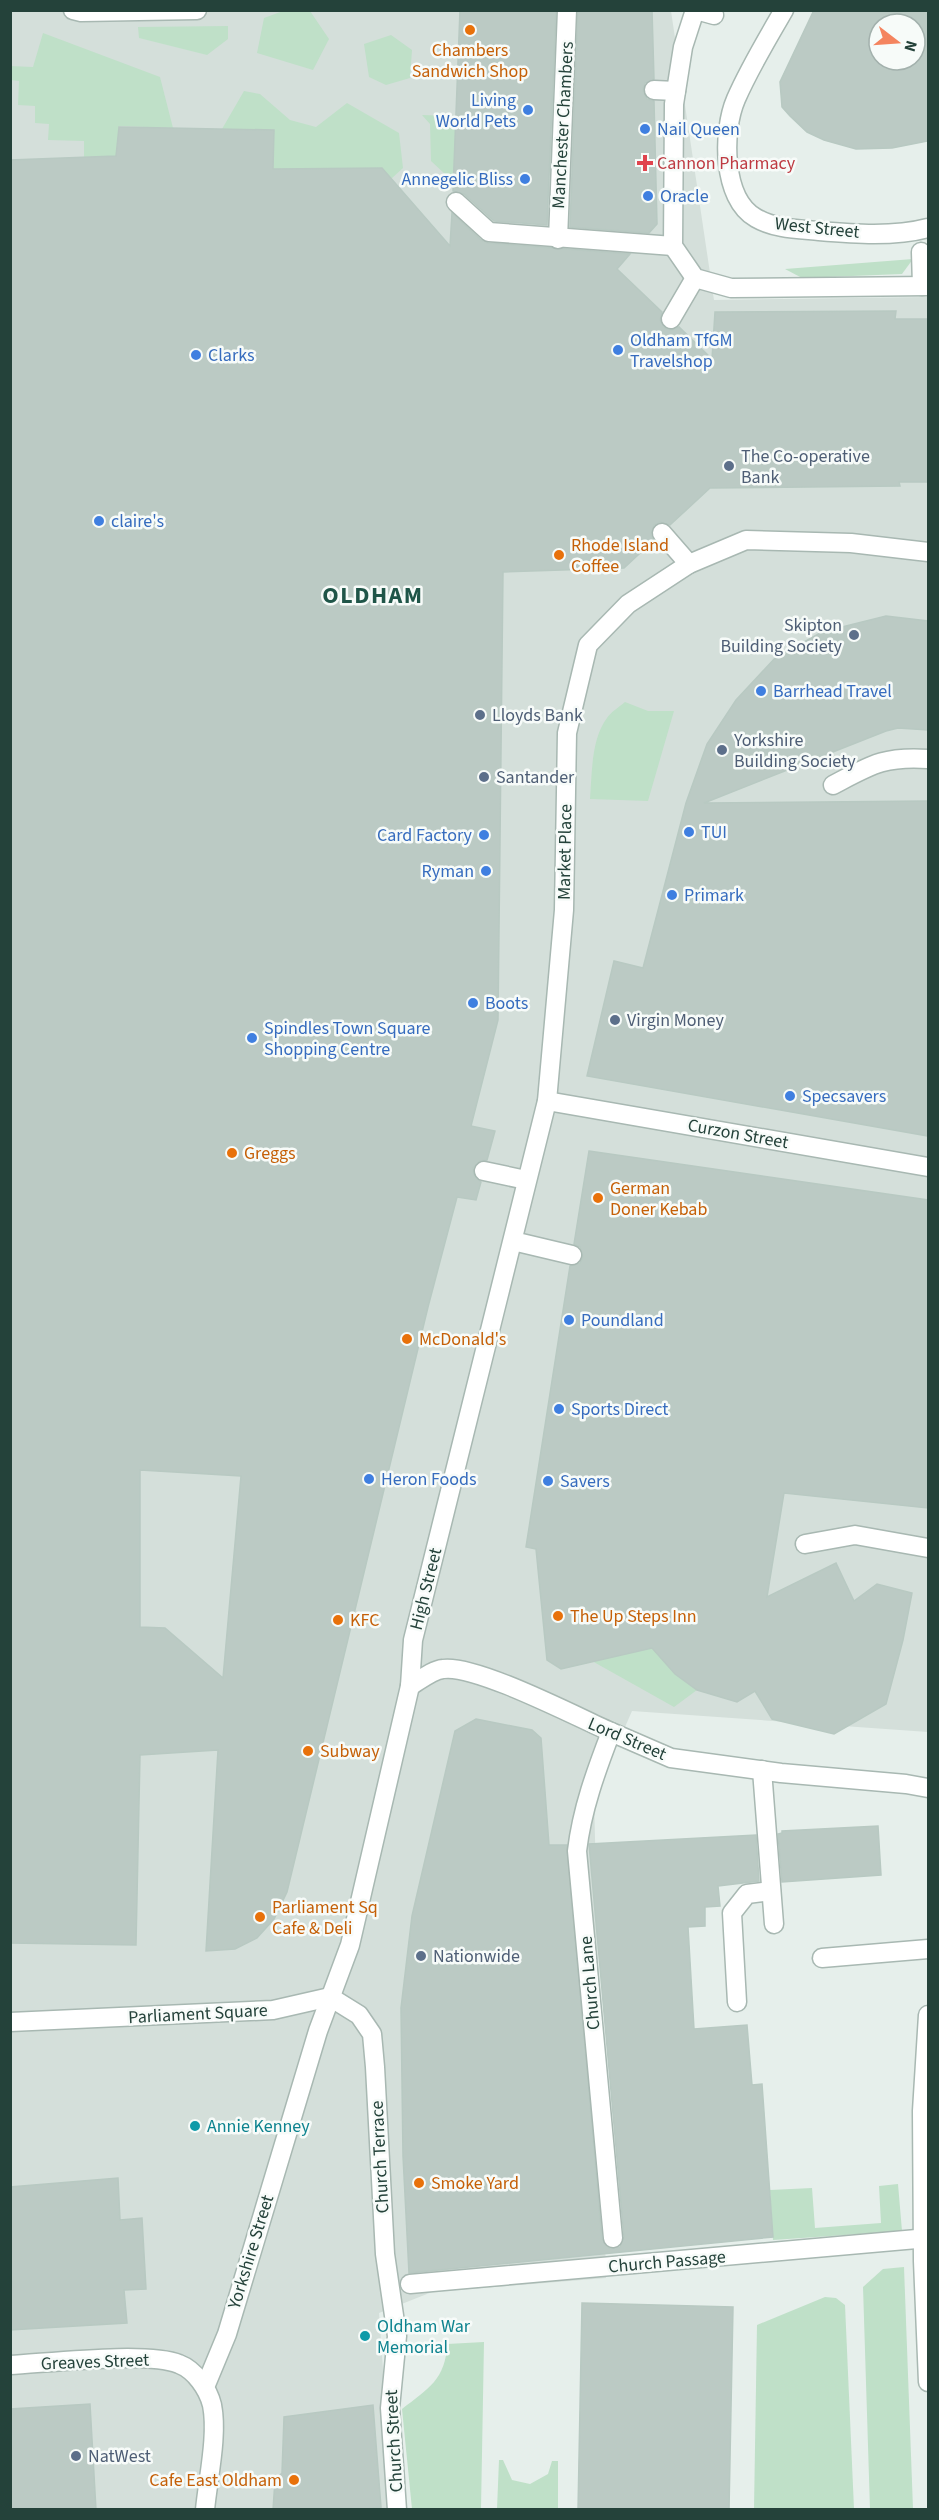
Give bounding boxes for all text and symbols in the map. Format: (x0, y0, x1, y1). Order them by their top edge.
north arrow (867, 12, 927, 72)
marker: Chambers Sandwich Shop (463, 23, 477, 37)
place label: Chambers Sandwich Shop (412, 38, 528, 84)
text: N (898, 38, 922, 54)
street label: Manchester Chambers (546, 41, 580, 209)
place label: Living World Pets (436, 88, 516, 134)
marker: Living World Pets (521, 103, 535, 117)
place label: Nail Queen (657, 117, 740, 142)
marker: Nail Queen (638, 122, 652, 136)
place label: Cannon Pharmacy (657, 151, 796, 176)
marker: Cannon Pharmacy (638, 156, 652, 170)
place label: Annegelic Bliss (402, 167, 513, 192)
marker: Annegelic Bliss (518, 172, 532, 186)
place label: Oracle (660, 184, 709, 209)
marker: Oracle (641, 189, 655, 203)
street label: West Street (773, 211, 861, 245)
place label: Oldham TfGM Travelshop (630, 328, 733, 374)
place label: Clarks (208, 343, 255, 368)
marker: Oldham TfGM Travelshop (611, 343, 625, 357)
marker: Clarks (189, 348, 203, 362)
place label: The Co-operative Bank (741, 444, 870, 490)
marker: The Co-operative Bank (722, 459, 736, 473)
place label: claire's (111, 509, 164, 534)
marker: claire's (92, 514, 106, 528)
place label: Rhode Island Coffee (571, 533, 669, 579)
marker: Rhode Island Coffee (552, 548, 566, 562)
district label: OLDHAM (322, 578, 424, 613)
place label: Skipton Building Society (720, 613, 843, 659)
marker: Skipton Building Society (847, 628, 861, 642)
place label: Barrhead Travel (773, 679, 892, 704)
marker: Barrhead Travel (754, 684, 768, 698)
place label: Lloyds Bank (492, 703, 583, 728)
marker: Lloyds Bank (473, 708, 487, 722)
place label: Yorkshire Building Society (733, 728, 856, 774)
marker: Yorkshire Building Society (715, 743, 729, 757)
place label: Santander (496, 765, 575, 790)
marker: Santander (477, 770, 491, 784)
street label: Market Place (552, 804, 578, 900)
place label: TUI (701, 820, 727, 845)
place label: Card Factory (377, 823, 473, 848)
marker: TUI (682, 825, 696, 839)
marker: Card Factory (477, 828, 491, 842)
place label: Ryman (422, 859, 474, 884)
marker: Ryman (479, 864, 493, 878)
place label: Primark (684, 883, 744, 908)
marker: Primark (665, 888, 679, 902)
place label: Boots (485, 991, 528, 1016)
marker: Boots (466, 996, 480, 1010)
place label: Virgin Money (627, 1008, 724, 1033)
marker: Virgin Money (608, 1013, 622, 1027)
place label: Spindles Town Square Shopping Centre (264, 1016, 431, 1062)
marker: Spindles Town Square Shopping Centre (245, 1031, 259, 1045)
place label: Specsavers (802, 1084, 886, 1109)
marker: Specsavers (783, 1089, 797, 1103)
street label: Curzon Street (686, 1113, 790, 1155)
place label: Greggs (244, 1141, 296, 1166)
marker: Greggs (225, 1146, 239, 1160)
place label: German Doner Kebab (610, 1176, 707, 1222)
marker: German Doner Kebab (591, 1191, 605, 1205)
place label: Poundland (581, 1308, 664, 1333)
marker: Poundland (562, 1313, 576, 1327)
place label: McDonald's (419, 1327, 506, 1352)
marker: McDonald's (400, 1332, 414, 1346)
place label: Sports Direct (571, 1397, 668, 1422)
marker: Sports Direct (552, 1402, 566, 1416)
place label: Heron Foods (381, 1467, 477, 1492)
place label: Savers (560, 1469, 610, 1494)
marker: Heron Foods (362, 1472, 376, 1486)
marker: Savers (541, 1474, 555, 1488)
street label: High Street (404, 1545, 448, 1633)
place label: The Up Steps Inn (570, 1604, 697, 1629)
place label: KFC (350, 1608, 379, 1633)
marker: The Up Steps Inn (551, 1609, 565, 1623)
marker: KFC (331, 1613, 345, 1627)
street label: Lord Street (584, 1711, 670, 1767)
place label: Subway (320, 1739, 380, 1764)
marker: Subway (301, 1744, 315, 1758)
place label: Parliament Sq Cafe & Deli (272, 1895, 378, 1941)
marker: Parliament Sq Cafe & Deli (253, 1910, 267, 1924)
street label: Church Lane (573, 1935, 607, 2031)
place label: Nationwide (433, 1944, 520, 1969)
marker: Nationwide (414, 1949, 428, 1963)
street label: Parliament Square (128, 1998, 268, 2030)
street label: Church Terrace (365, 2100, 395, 2214)
place label: Annie Kenney (207, 2114, 310, 2139)
marker: Annie Kenney (188, 2119, 202, 2133)
place label: Smoke Yard (431, 2171, 519, 2196)
marker: Smoke Yard (412, 2176, 426, 2190)
street label: Yorkshire Street (221, 2192, 280, 2313)
street label: Church Passage (607, 2244, 727, 2280)
place label: Oldham War Memorial (377, 2314, 471, 2360)
marker: Oldham War Memorial (358, 2329, 372, 2343)
street label: Greaves Street (40, 2348, 150, 2376)
street label: Church Street (379, 2389, 409, 2493)
place label: NatWest (88, 2444, 151, 2469)
marker: NatWest (69, 2449, 83, 2463)
place label: Cafe East Oldham (149, 2468, 282, 2493)
marker: Cafe East Oldham (287, 2473, 301, 2487)

